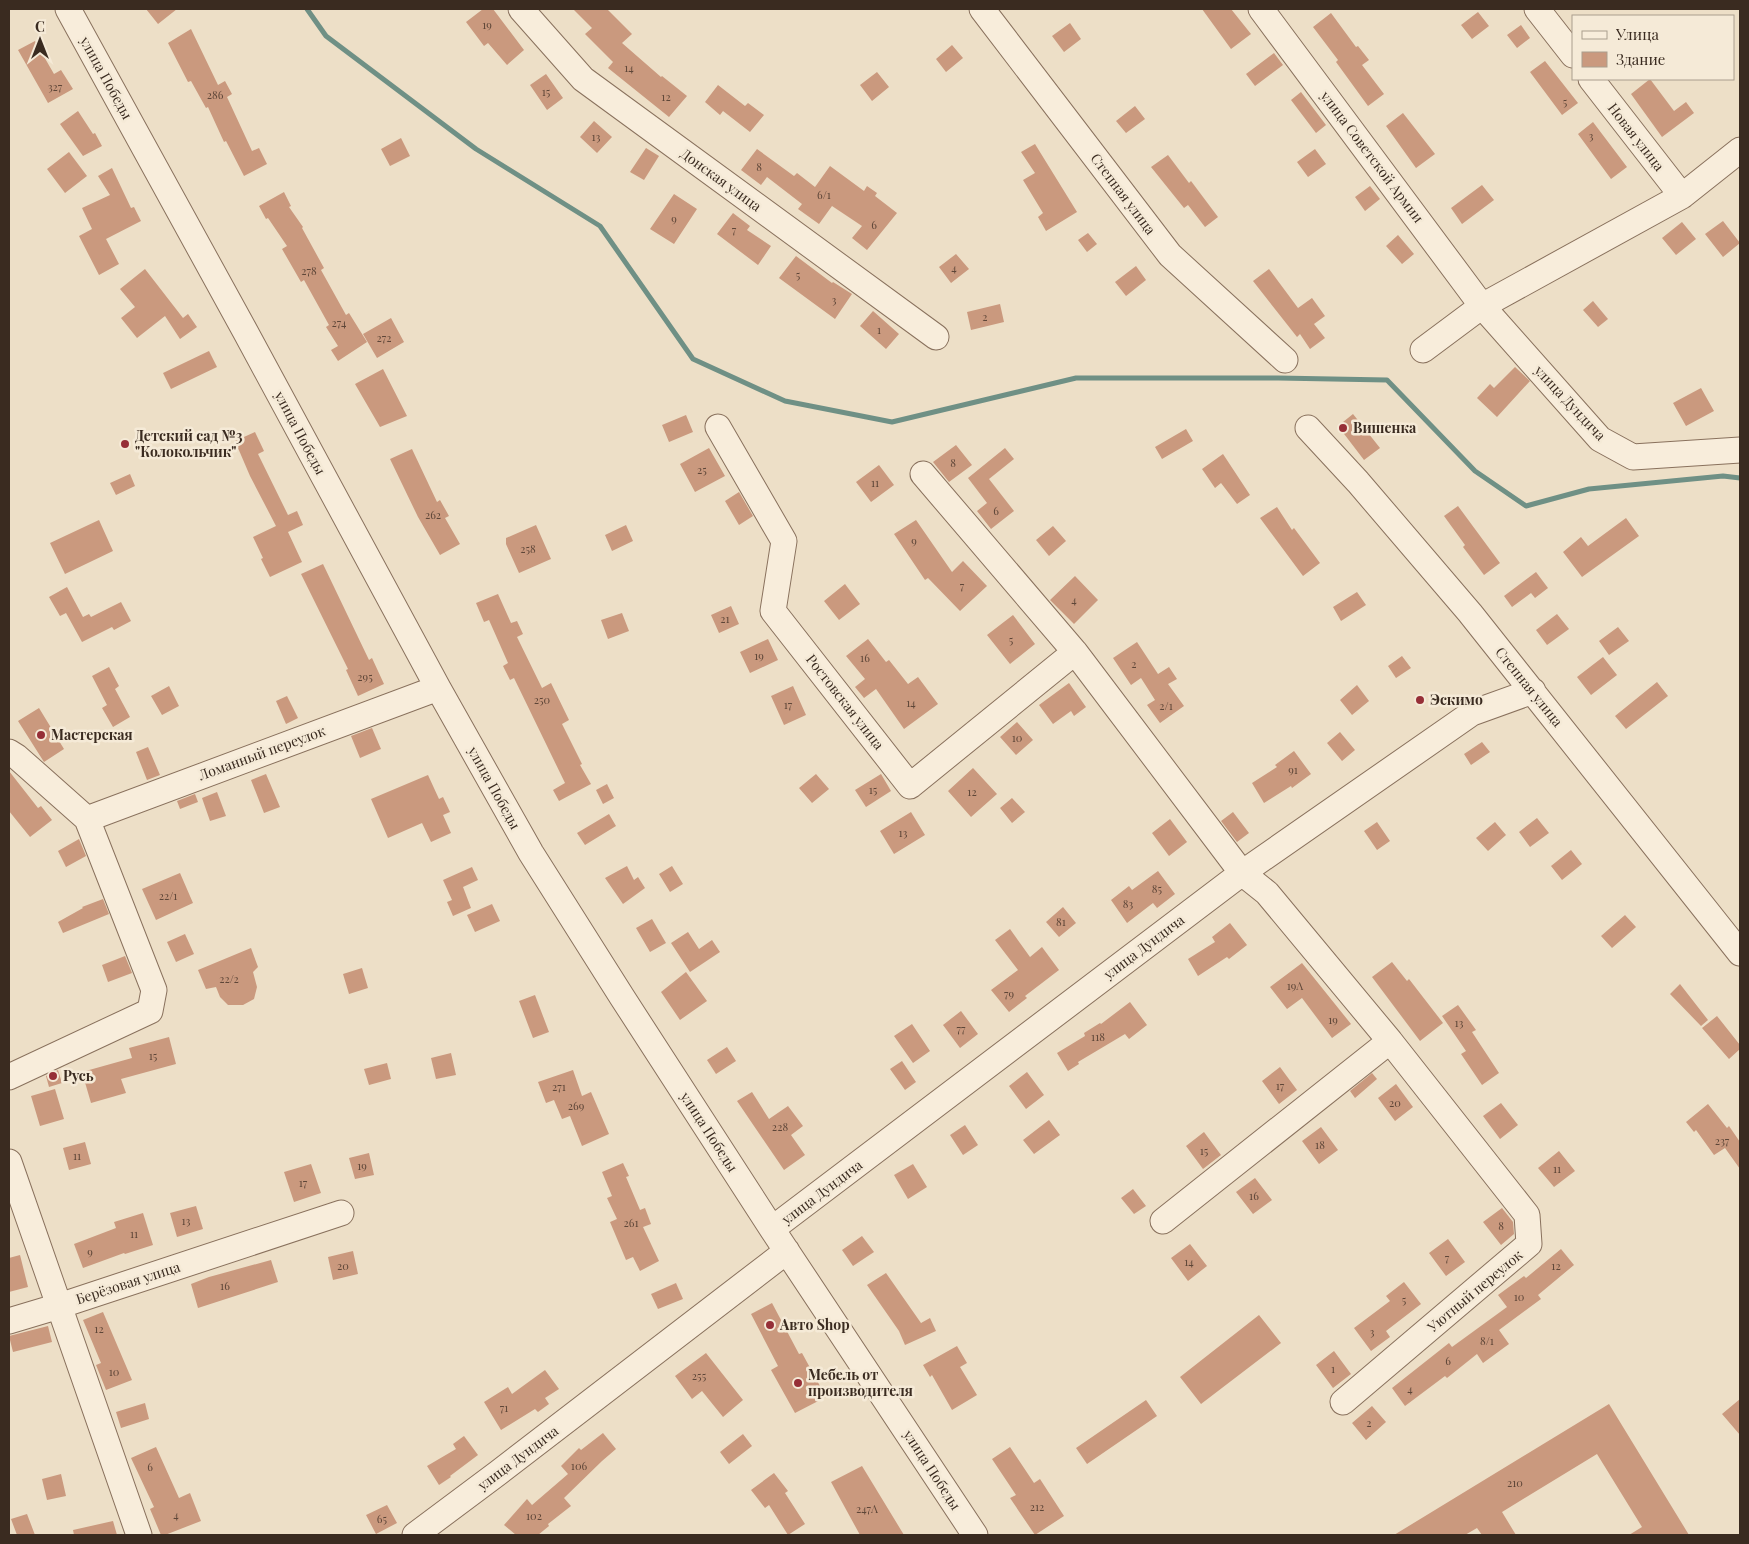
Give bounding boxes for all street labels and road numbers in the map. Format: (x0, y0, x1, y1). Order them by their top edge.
street label: улица Победы (75, 32, 137, 123)
street label: улица Советской Армии (1316, 86, 1428, 226)
street label: Новая улица (1604, 99, 1669, 175)
street label: Донская улица (677, 144, 765, 215)
street label: Степная улица (1087, 149, 1160, 238)
street label: улица Дундича (1530, 360, 1610, 444)
street label: улица Победы (270, 387, 331, 478)
street label: Степная улица (1491, 643, 1567, 731)
street label: Ростовская улица (802, 650, 889, 753)
street label: Ломанный переулок (195, 721, 328, 785)
street label: улица Победы (463, 742, 525, 833)
street label: улица Дундича (1099, 910, 1188, 984)
street label: улица Победы (676, 1087, 743, 1176)
street label: улица Дундича (777, 1155, 866, 1229)
street label: Уютный переулок (1422, 1245, 1526, 1337)
street label: Берёзовая улица (73, 1257, 182, 1308)
street label: улица Дундича (473, 1421, 562, 1495)
street label: улица Победы (899, 1425, 966, 1514)

